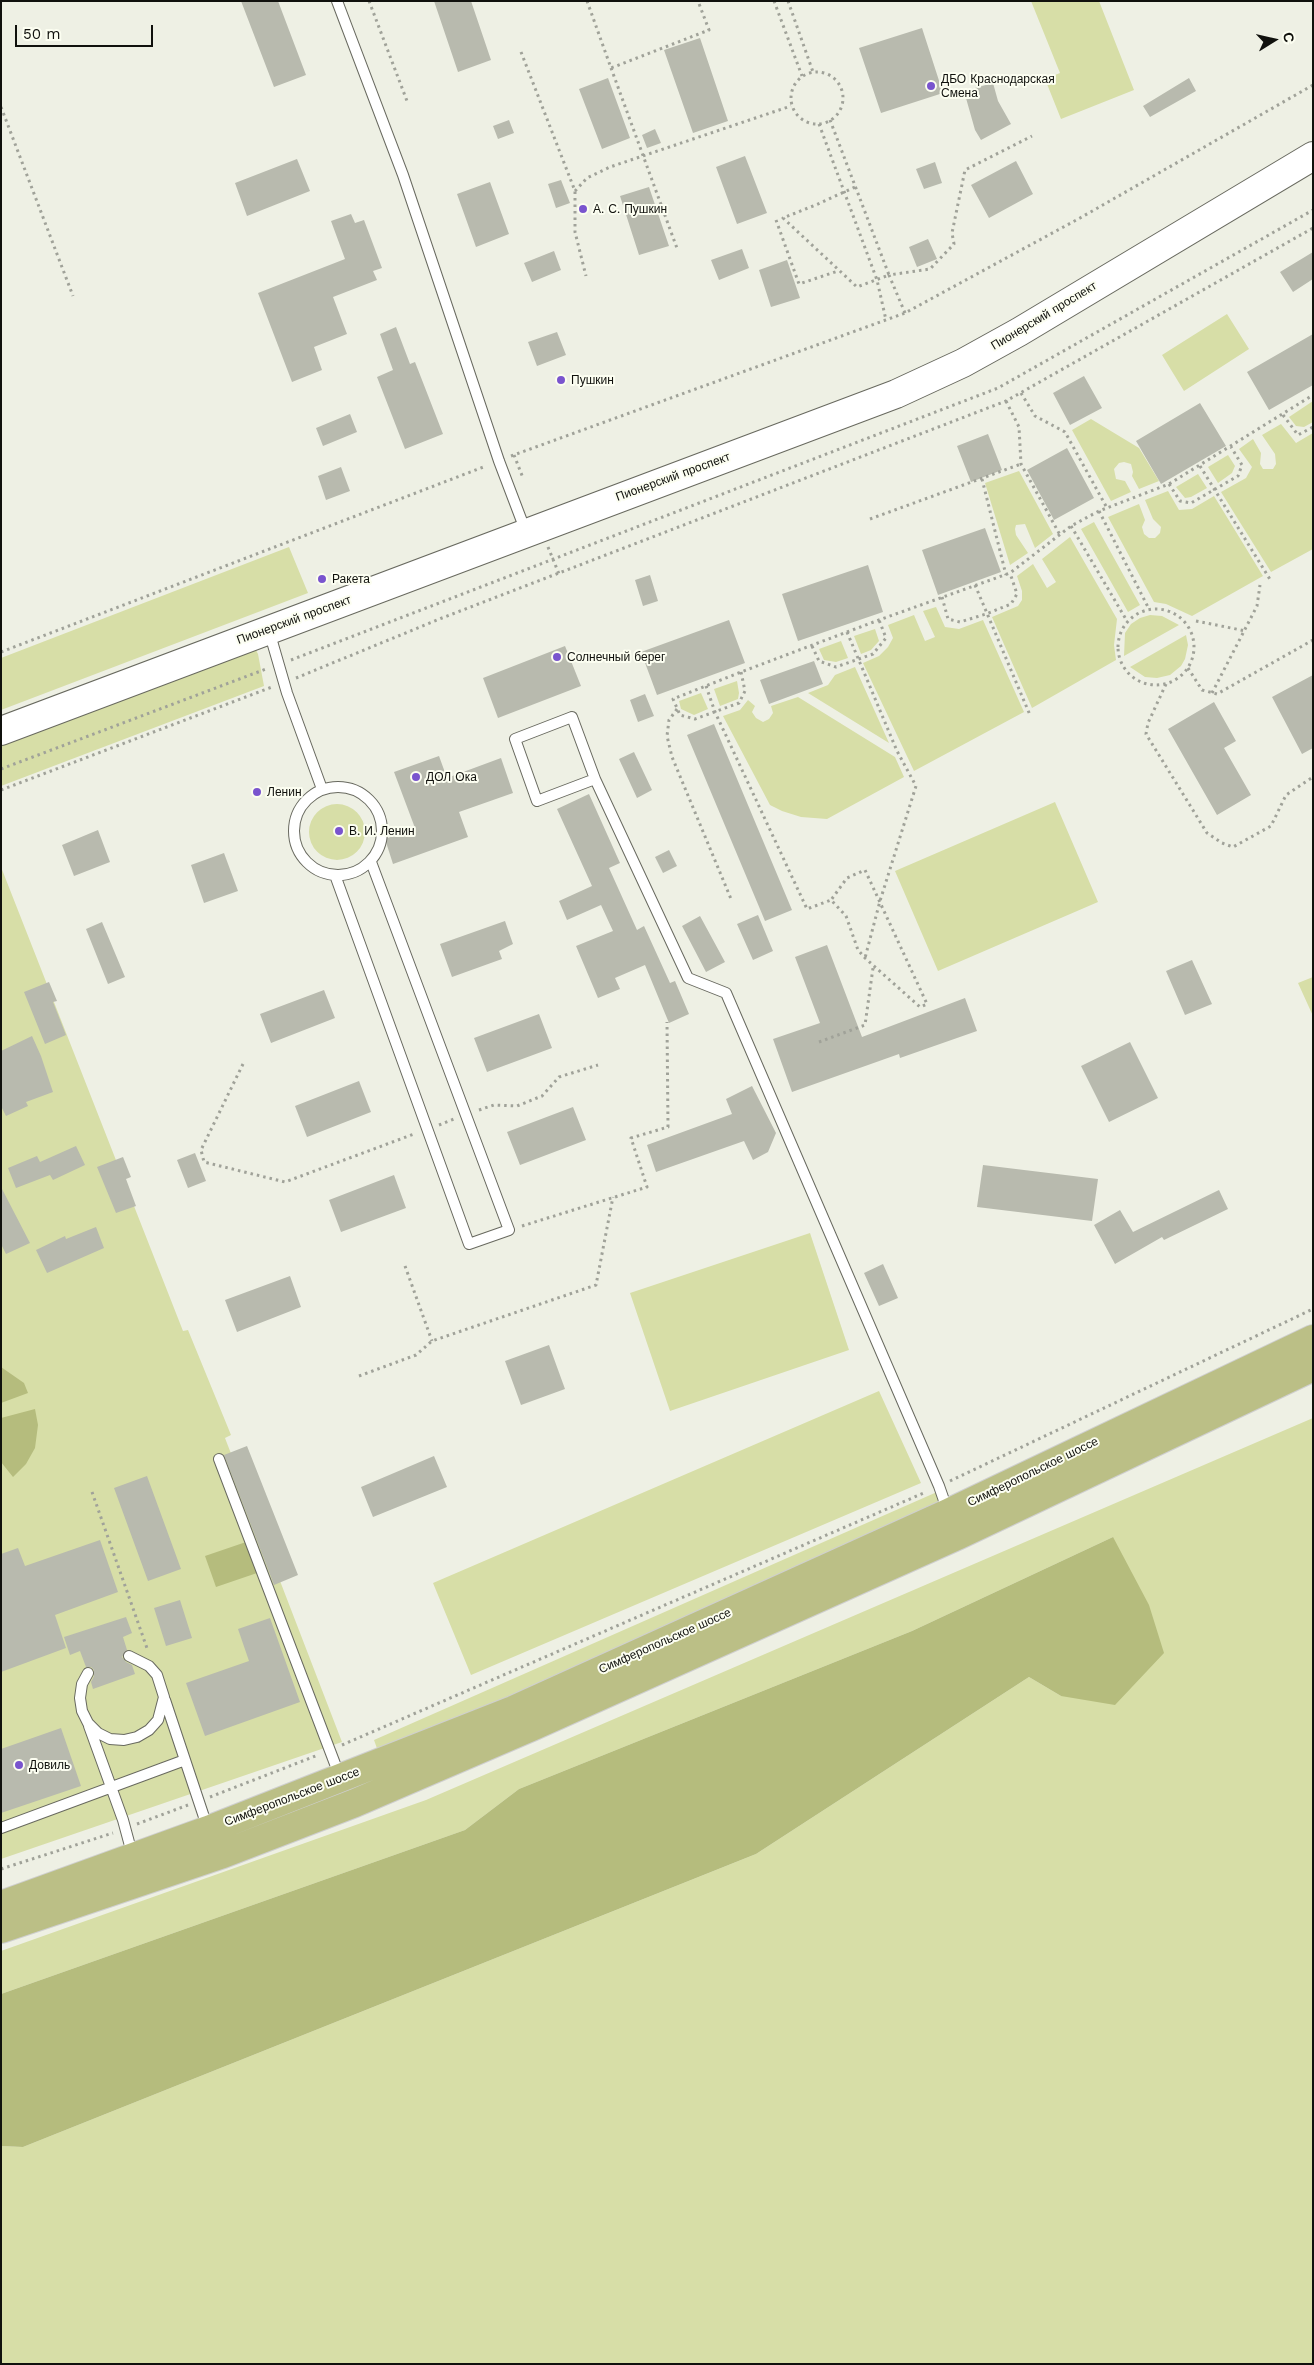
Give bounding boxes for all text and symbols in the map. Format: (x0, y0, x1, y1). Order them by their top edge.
scale bar (18, 15, 155, 47)
north arrow (1249, 15, 1299, 65)
text: 50 m (23, 25, 60, 43)
text: С (1280, 31, 1298, 44)
place label: ДБО Краснодарская Смена (941, 72, 1055, 100)
marker: ДБО Краснодарская Смена (925, 80, 937, 92)
place label: А. С. Пушкин (593, 202, 667, 216)
marker: А. С. Пушкин (577, 203, 589, 215)
street label: Пионерский проспект (989, 279, 1099, 353)
place label: Пушкин (571, 373, 614, 387)
marker: Пушкин (555, 374, 567, 386)
street label: Пионерский проспект (614, 450, 732, 504)
place label: Ракета (332, 572, 370, 586)
marker: Ракета (316, 573, 328, 585)
street label: Пионерский проспект (235, 593, 353, 647)
place label: Солнечный берег (567, 650, 665, 664)
marker: Солнечный берег (551, 651, 563, 663)
place label: ДОЛ Ока (426, 770, 477, 784)
marker: ДОЛ Ока (410, 771, 422, 783)
place label: Ленин (267, 785, 302, 799)
marker: Ленин (251, 786, 263, 798)
place label: В. И. Ленин (349, 824, 415, 838)
marker: В. И. Ленин (333, 825, 345, 837)
street label: Симферопольское шоссе (965, 1434, 1101, 1510)
street label: Симферопольское шоссе (597, 1605, 733, 1677)
place label: Довиль (29, 1758, 70, 1772)
marker: Довиль (13, 1759, 25, 1771)
street label: Симферопольское шоссе (222, 1765, 362, 1829)

